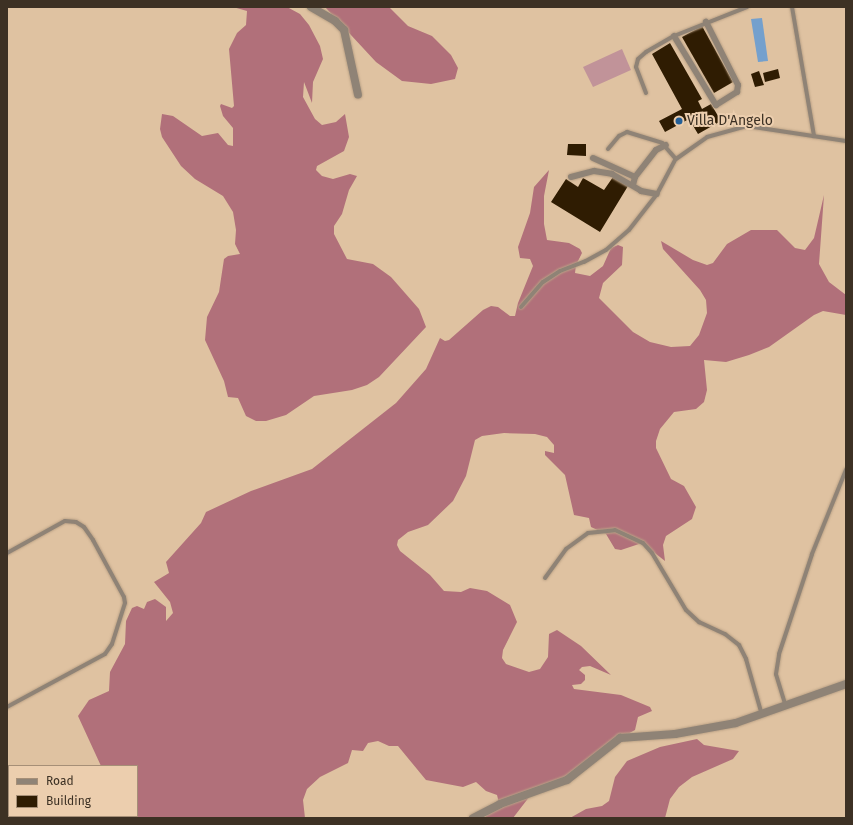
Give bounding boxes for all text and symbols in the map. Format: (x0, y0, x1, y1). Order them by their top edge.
place label: Villa D'Angelo (687, 113, 773, 129)
marker: Villa D'Angelo (674, 116, 684, 126)
legend (8, 765, 138, 817)
text: Road (46, 774, 74, 788)
text: Building (46, 794, 91, 808)

